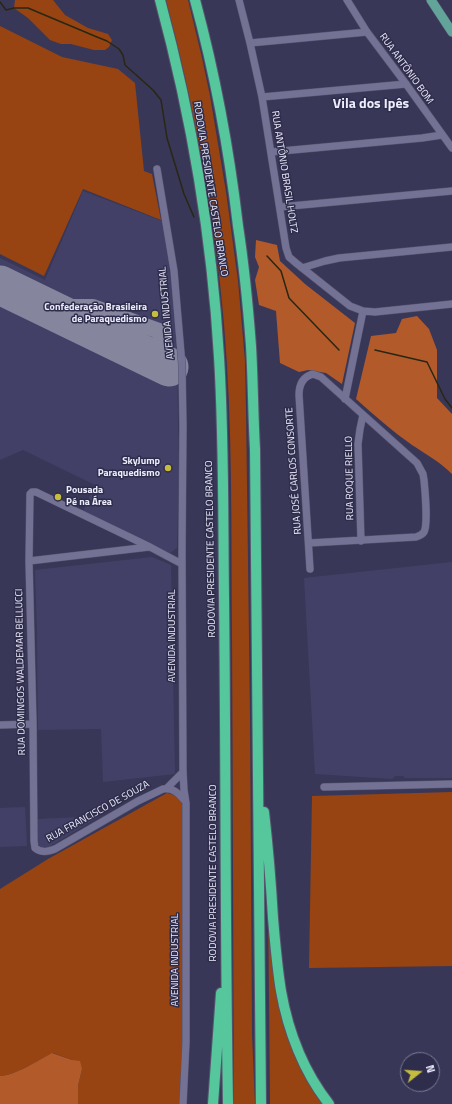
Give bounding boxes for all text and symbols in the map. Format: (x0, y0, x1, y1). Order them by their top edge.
street label: RUA ANTÔNIO BOM (376, 31, 436, 107)
district label: Vila dos Ipês (333, 97, 409, 113)
street label: RODOVIA PRESIDENTE CASTELO BRANCO (190, 101, 230, 277)
street label: RUA ANTÔNIO BRASIL HOLTZ (268, 110, 300, 234)
street label: AVENIDA INDUSTRIAL (157, 266, 177, 360)
place label: Confederação Brasileira de Paraquedismo (44, 302, 147, 326)
marker: Confederação Brasileira de Paraquedismo (150, 309, 160, 319)
street label: RUA JOSÉ CARLOS CONSORTE (284, 407, 304, 535)
street label: RUA ROQUE RIELLO (343, 436, 357, 520)
place label: SkyJump Paraquedismo (98, 456, 160, 480)
street label: RODOVIA PRESIDENTE CASTELO BRANCO (203, 460, 219, 638)
marker: SkyJump Paraquedismo (163, 463, 173, 473)
place label: Pousada Pé na Área (66, 485, 112, 508)
marker: Pousada Pé na Área (53, 492, 63, 502)
street label: RUA DOMINGOS WALDEMAR BELLUCCI (14, 589, 28, 755)
street label: AVENIDA INDUSTRIAL (167, 590, 179, 682)
street label: RUA FRANCISCO DE SOUZA (44, 779, 152, 845)
street label: RODOVIA PRESIDENTE CASTELO BRANCO (208, 784, 220, 962)
street label: AVENIDA INDUSTRIAL (170, 914, 182, 1006)
north arrow (400, 1052, 440, 1092)
text: N (422, 1063, 439, 1075)

